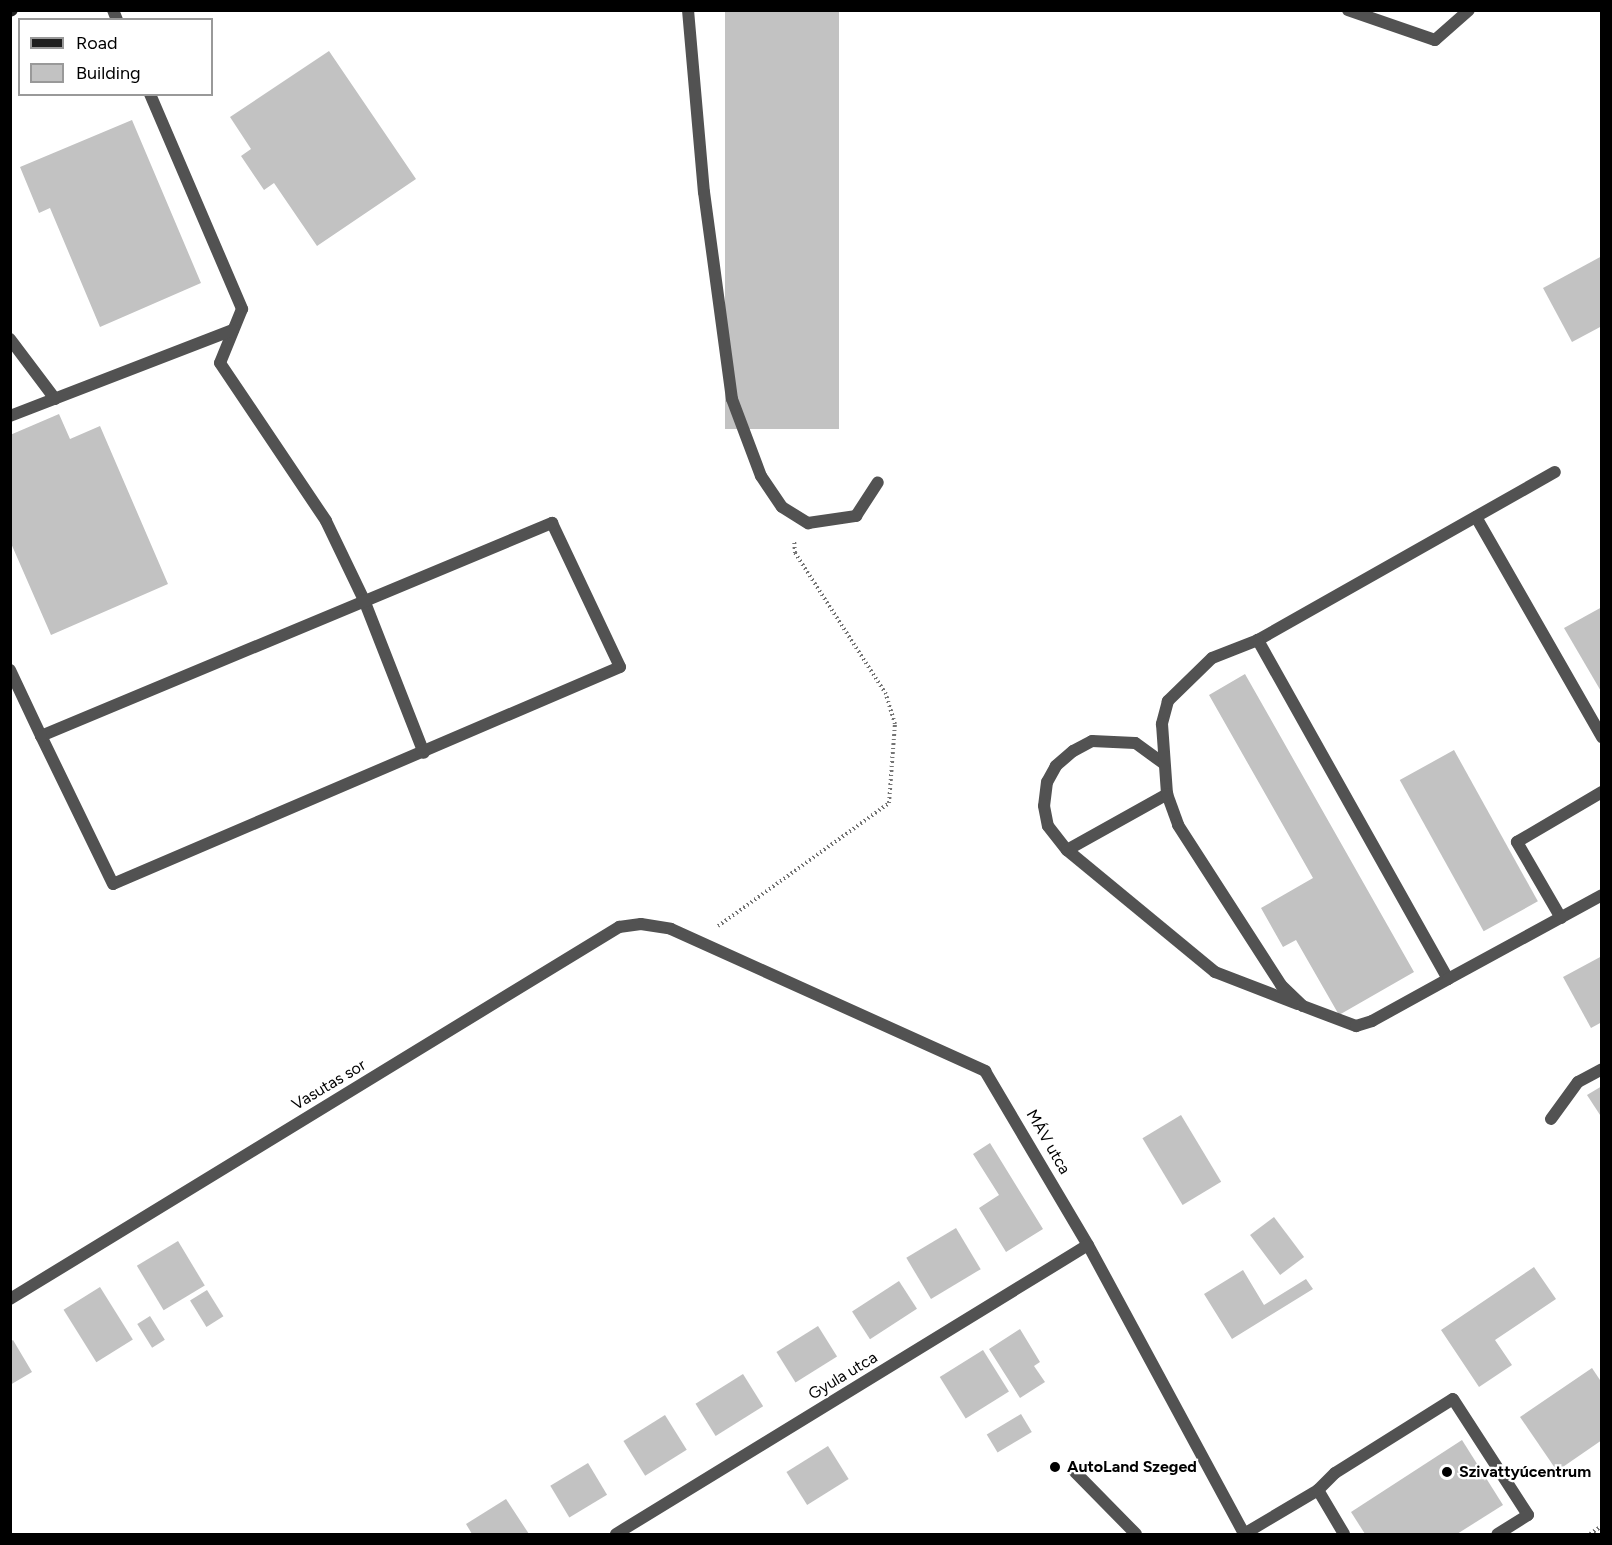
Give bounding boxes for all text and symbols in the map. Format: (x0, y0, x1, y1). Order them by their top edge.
legend (18, 18, 213, 96)
text: Road (76, 32, 117, 54)
text: Building (76, 62, 141, 84)
street label: Vasutas sor (289, 1055, 369, 1115)
street label: MÁV utca (1022, 1106, 1074, 1178)
street label: Gyula utca (805, 1348, 881, 1404)
place label: AutoLand Szeged (1067, 1457, 1197, 1477)
marker: AutoLand Szeged (1048, 1460, 1062, 1474)
place label: Szivattyúcentrum (1459, 1462, 1591, 1482)
marker: Szivattyúcentrum (1440, 1465, 1454, 1479)

